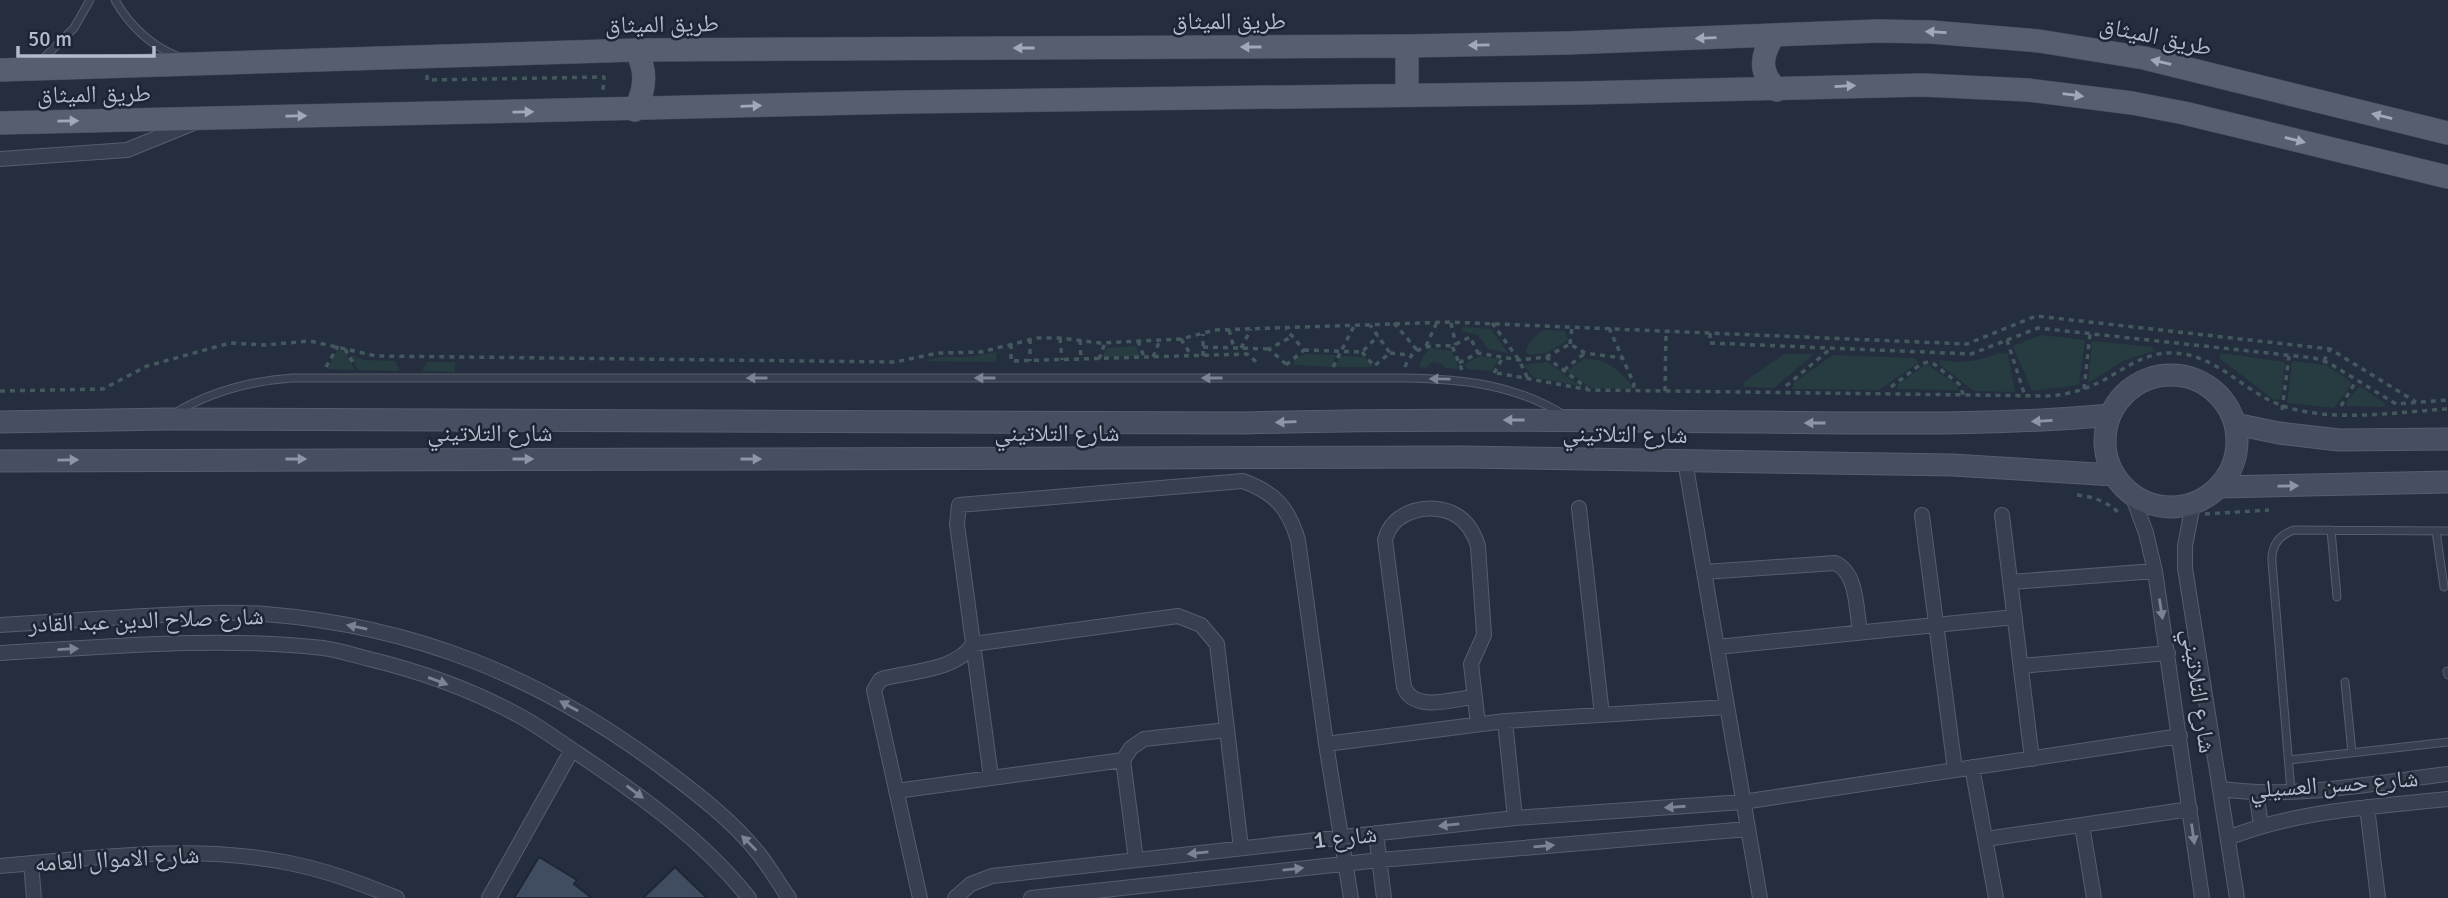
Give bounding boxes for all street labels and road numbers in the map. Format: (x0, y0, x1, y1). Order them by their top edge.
street label: طريق الميثاق (1172, 6, 1286, 36)
street label: طريق الميثاق (605, 8, 719, 40)
street label: طريق الميثاق (2097, 9, 2215, 63)
street label: طريق الميثاق (37, 78, 151, 110)
street label: شارع التلاتيني (427, 418, 553, 452)
street label: شارع التلاتيني (994, 418, 1120, 452)
street label: شارع التلاتيني (1562, 418, 1688, 454)
street label: شارع صلاح الدين عبد القادر (27, 601, 264, 639)
street label: شارع التلاتيني (2171, 627, 2223, 756)
street label: شارع حسن العسيلي (2249, 763, 2420, 809)
street label: شارع 1 (1312, 819, 1378, 855)
street label: شارع الاموال العامه (34, 840, 200, 878)

